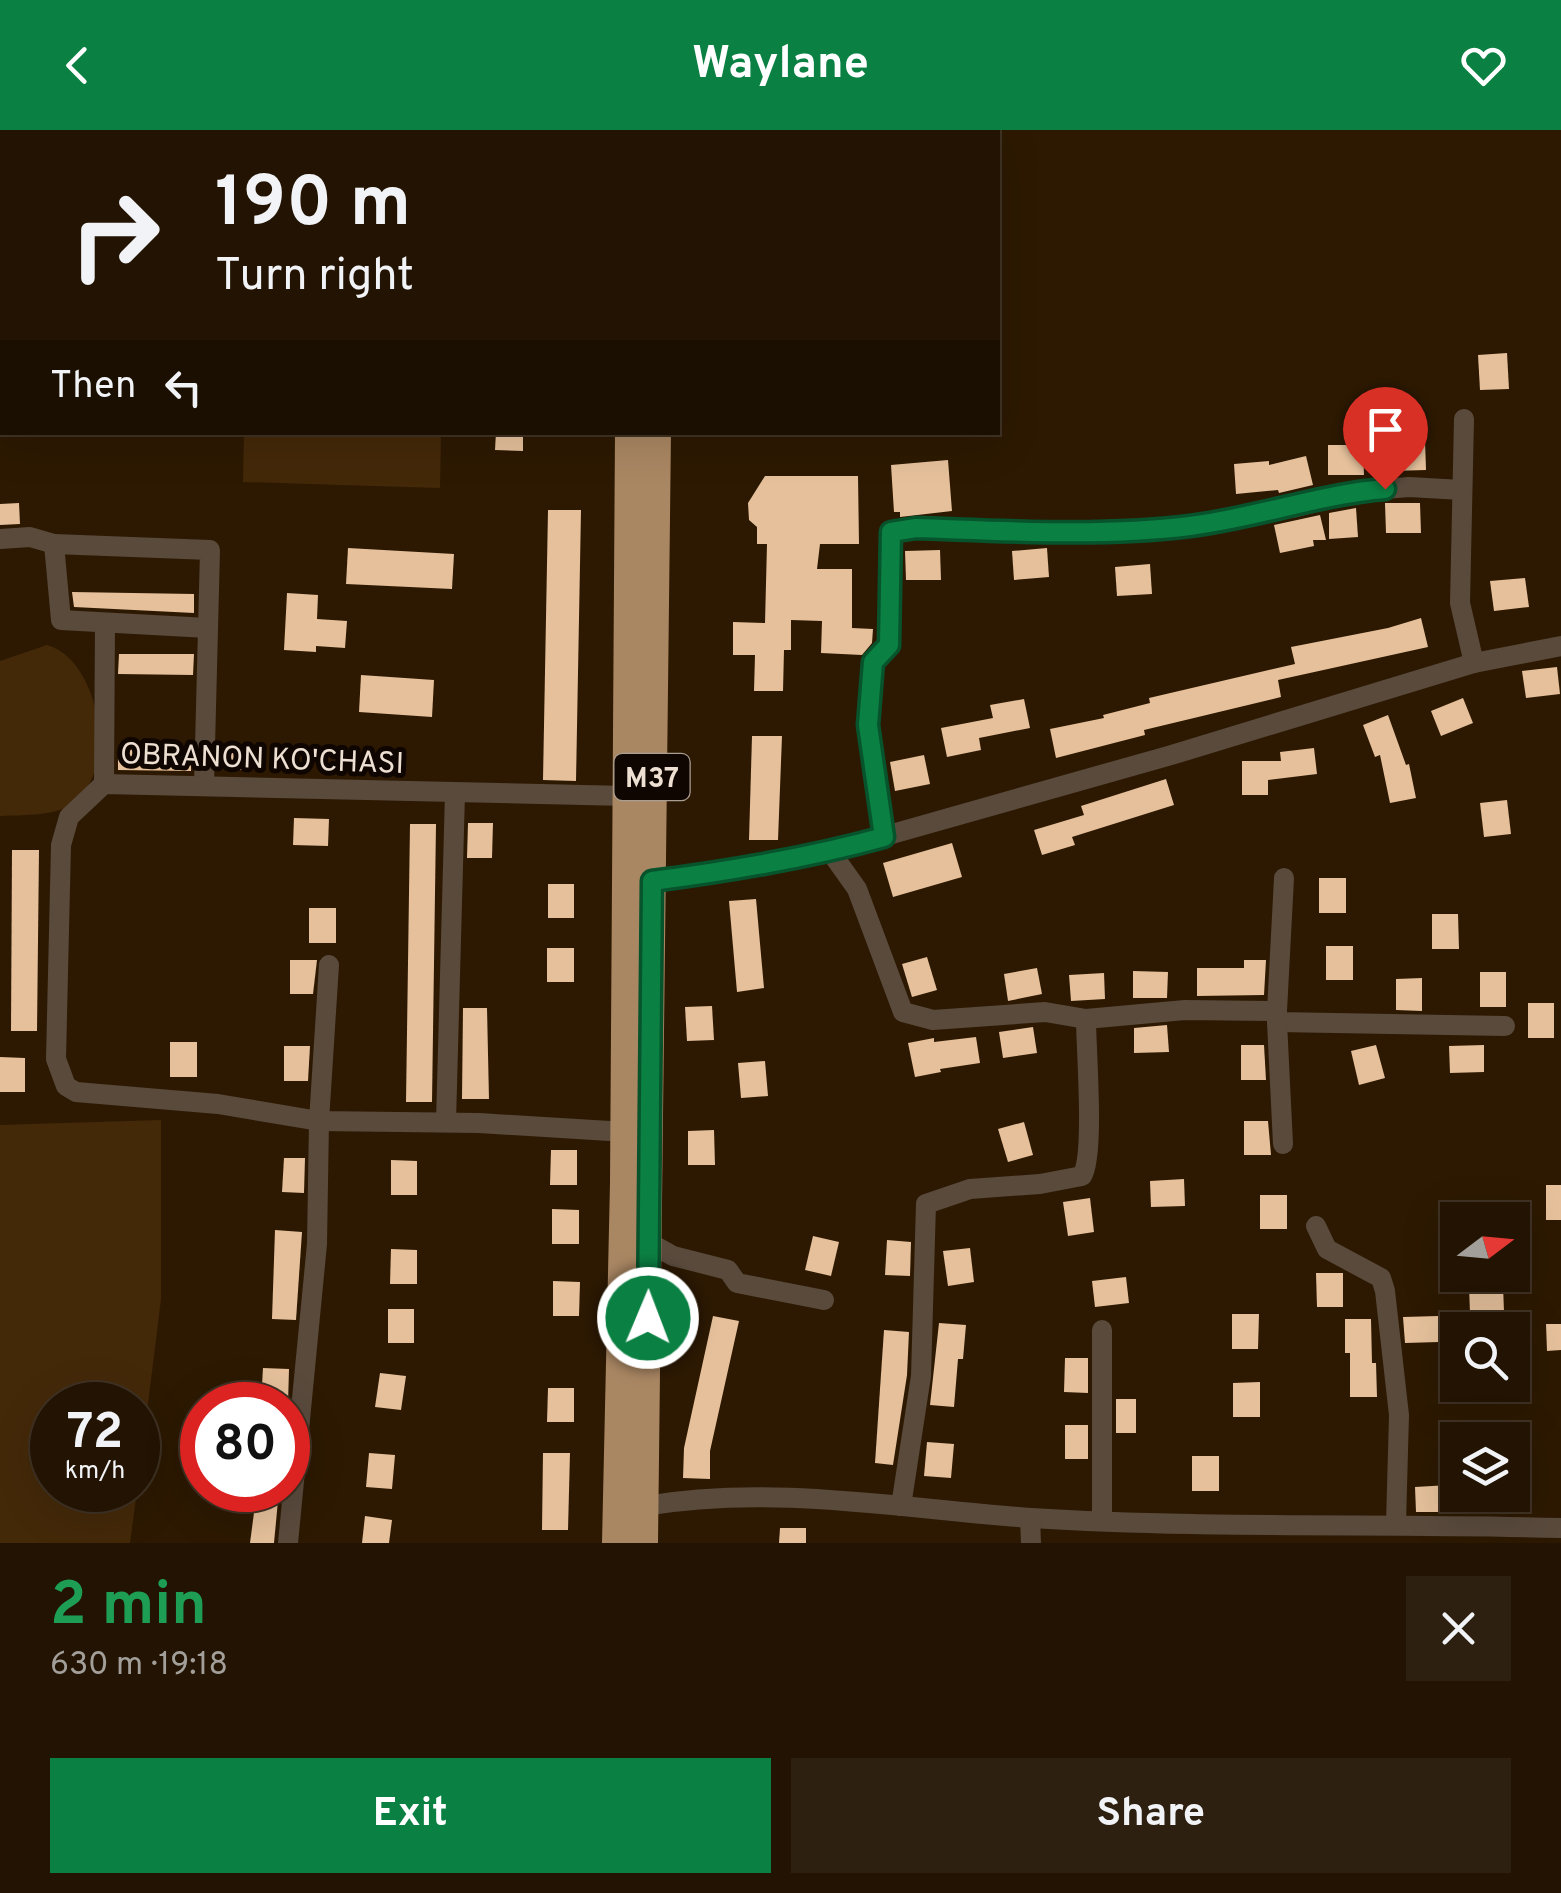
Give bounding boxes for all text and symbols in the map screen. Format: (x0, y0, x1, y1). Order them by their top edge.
text: Waylane (692, 37, 869, 94)
icon: back (50, 38, 105, 93)
icon: heart (1456, 38, 1511, 93)
text: 190 m (215, 162, 411, 251)
icon: right (50, 170, 180, 300)
text: Turn right (215, 249, 414, 306)
icon: left (156, 360, 211, 415)
text: Then (50, 363, 136, 412)
pin (1343, 387, 1428, 490)
icon: arrive (1358, 402, 1413, 457)
street label: OBRANON KO'CHASI (119, 737, 405, 784)
road number: M37 (614, 754, 690, 800)
north arrow (1440, 1202, 1530, 1292)
map controls (1440, 1202, 1530, 1512)
position arrow (596, 1266, 700, 1370)
button: search (1440, 1312, 1530, 1402)
speed limit sign: 80 (180, 1382, 310, 1512)
text: 72 (67, 1403, 123, 1466)
button: layers (1440, 1422, 1530, 1512)
text: km/h (65, 1456, 125, 1488)
text: 2 min (50, 1570, 207, 1646)
button: close (1406, 1576, 1511, 1681)
text: 630 m · 19:18 (50, 1646, 228, 1686)
button: Exit (50, 1758, 771, 1873)
button: Share (791, 1758, 1511, 1873)

